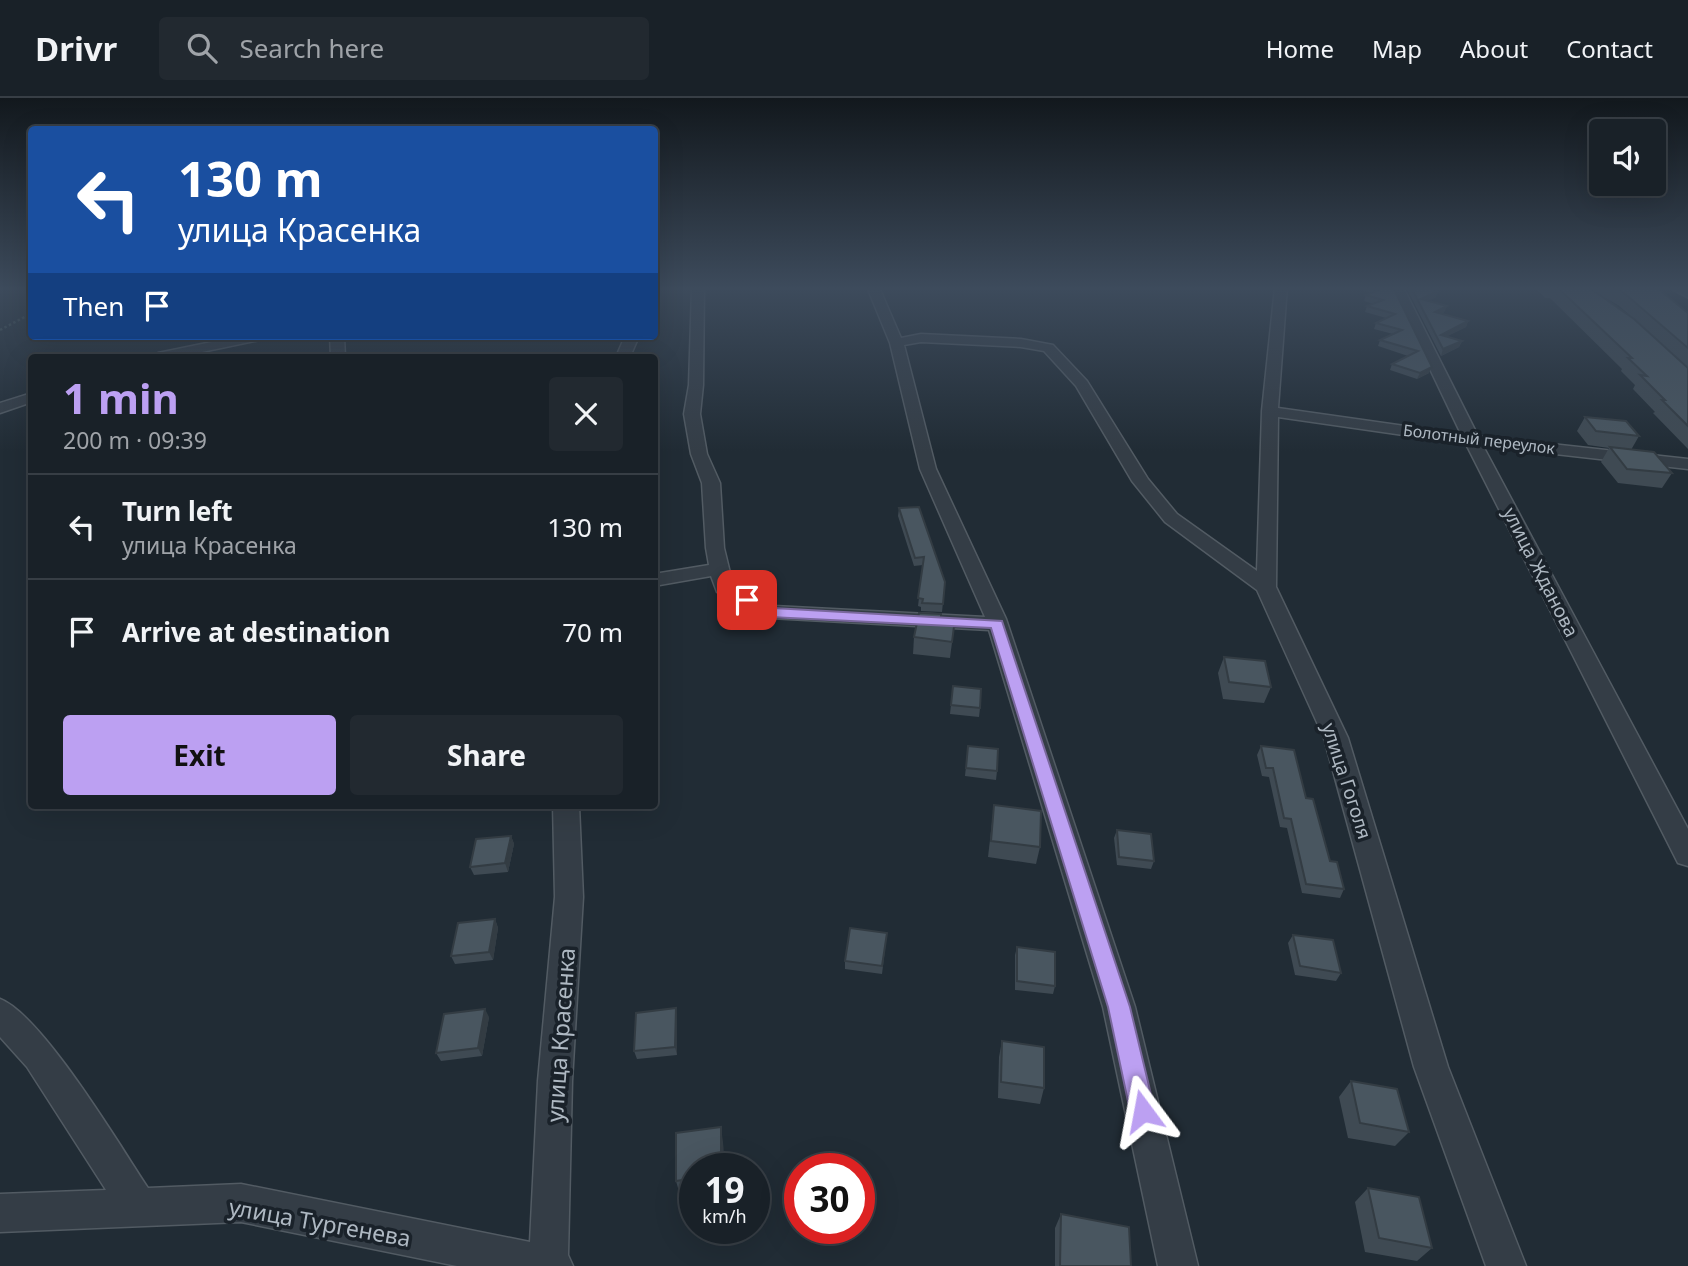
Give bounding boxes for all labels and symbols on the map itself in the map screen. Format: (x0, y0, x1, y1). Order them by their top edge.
street label: Болотный переулок (1402, 419, 1557, 459)
street label: улица Жданова (1497, 503, 1585, 641)
pin (717, 570, 777, 630)
street label: улица Гоголя (1316, 720, 1378, 842)
street label: улица Красенка (538, 947, 582, 1123)
position arrow (1106, 1074, 1180, 1148)
speed limit sign: 30 (784, 1153, 875, 1244)
street label: улица Тургенева (226, 1190, 414, 1254)

